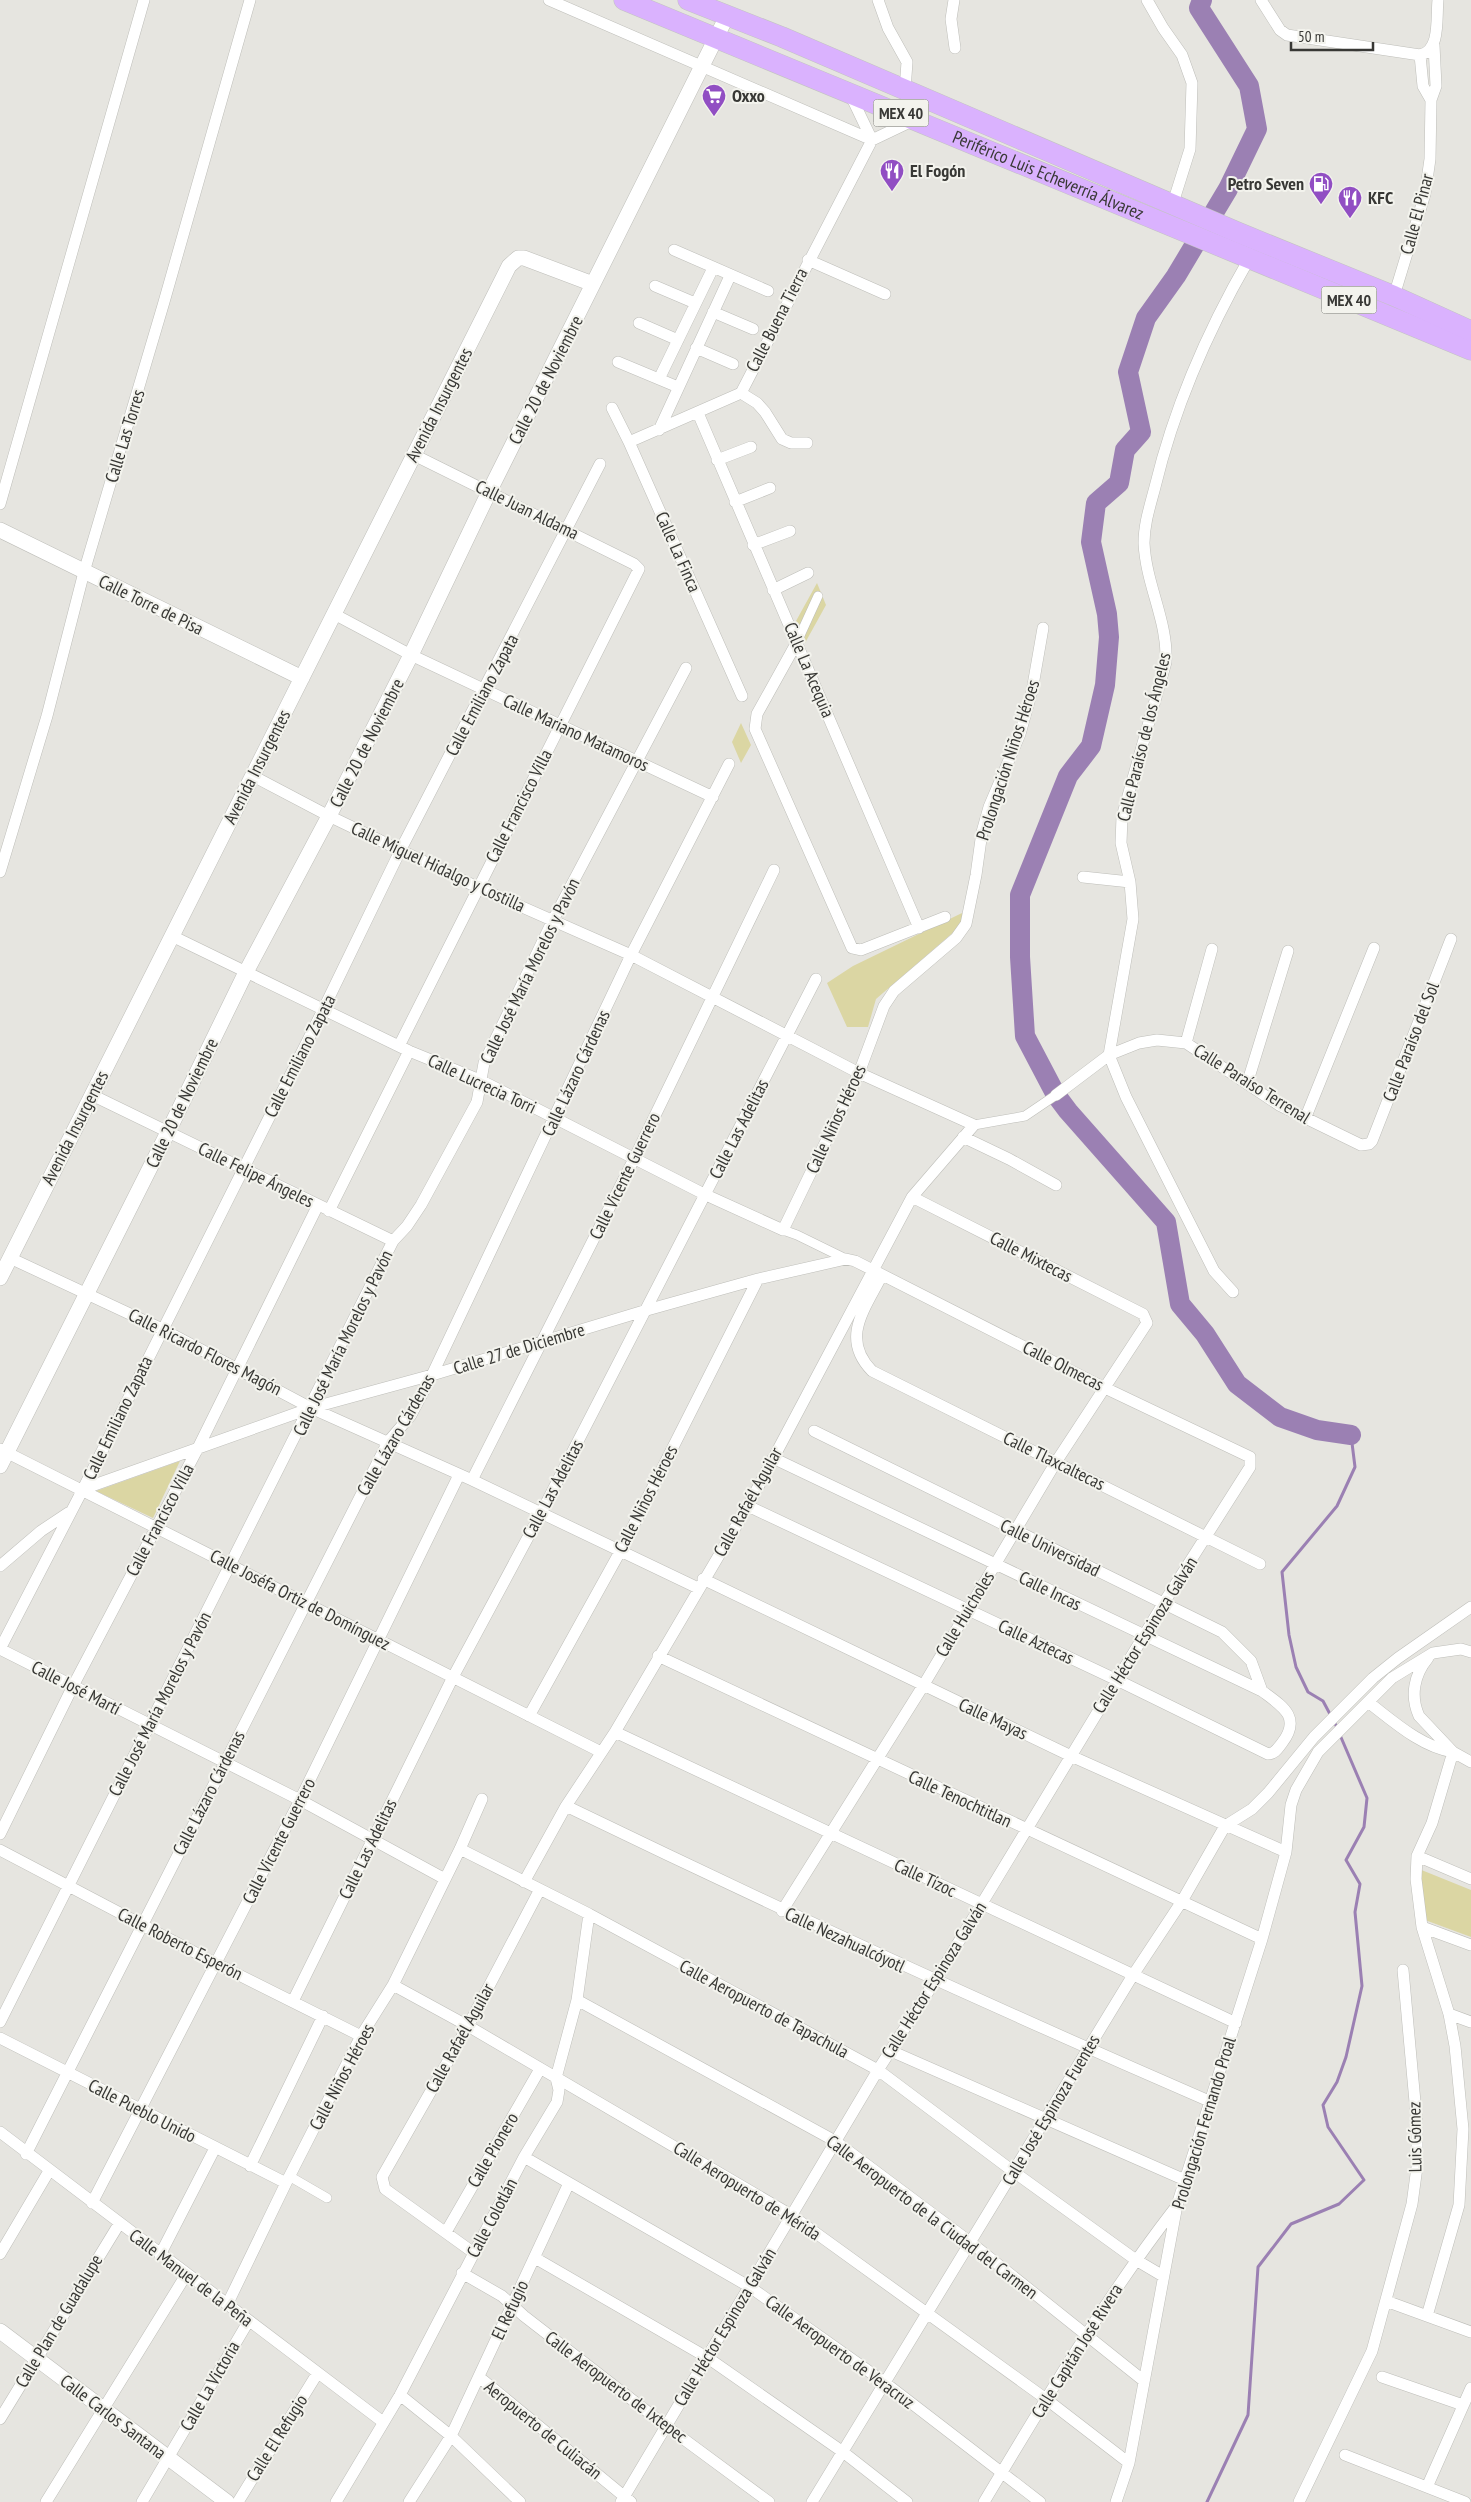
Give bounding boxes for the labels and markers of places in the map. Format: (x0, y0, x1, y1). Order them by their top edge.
supermarket icon: Oxxo (701, 83, 727, 117)
place label: Oxxo (732, 84, 765, 107)
restaurant icon: El Fogón (879, 158, 905, 192)
place label: El Fogón (910, 159, 965, 182)
fuel station icon: Petro Seven (1308, 171, 1334, 205)
place label: Petro Seven (1228, 172, 1304, 195)
restaurant icon: KFC (1337, 185, 1363, 219)
place label: KFC (1368, 186, 1393, 209)

